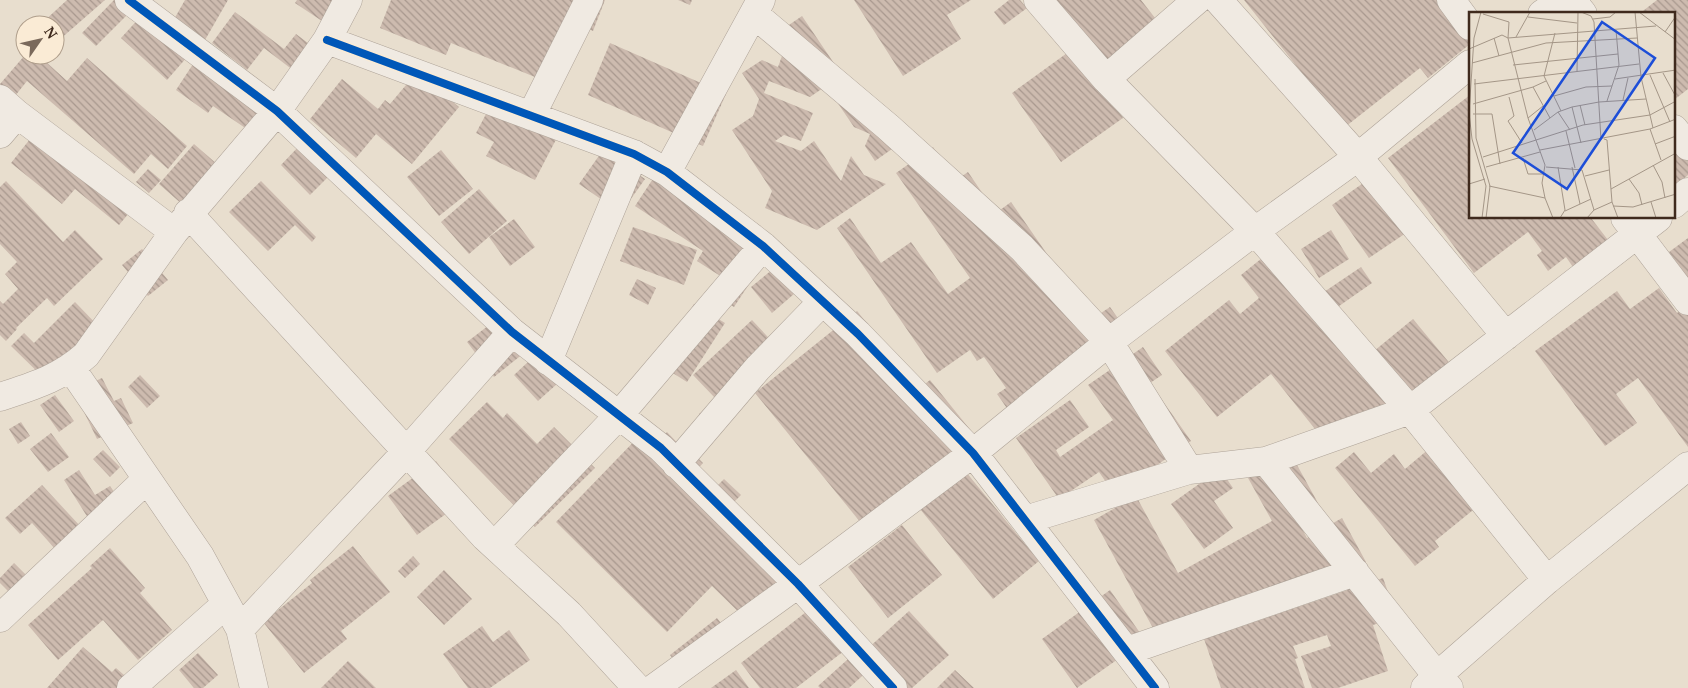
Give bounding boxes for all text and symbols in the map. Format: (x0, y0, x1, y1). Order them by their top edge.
inset map (1469, 12, 1676, 219)
north arrow (15, 15, 65, 65)
text: N (40, 23, 62, 42)

